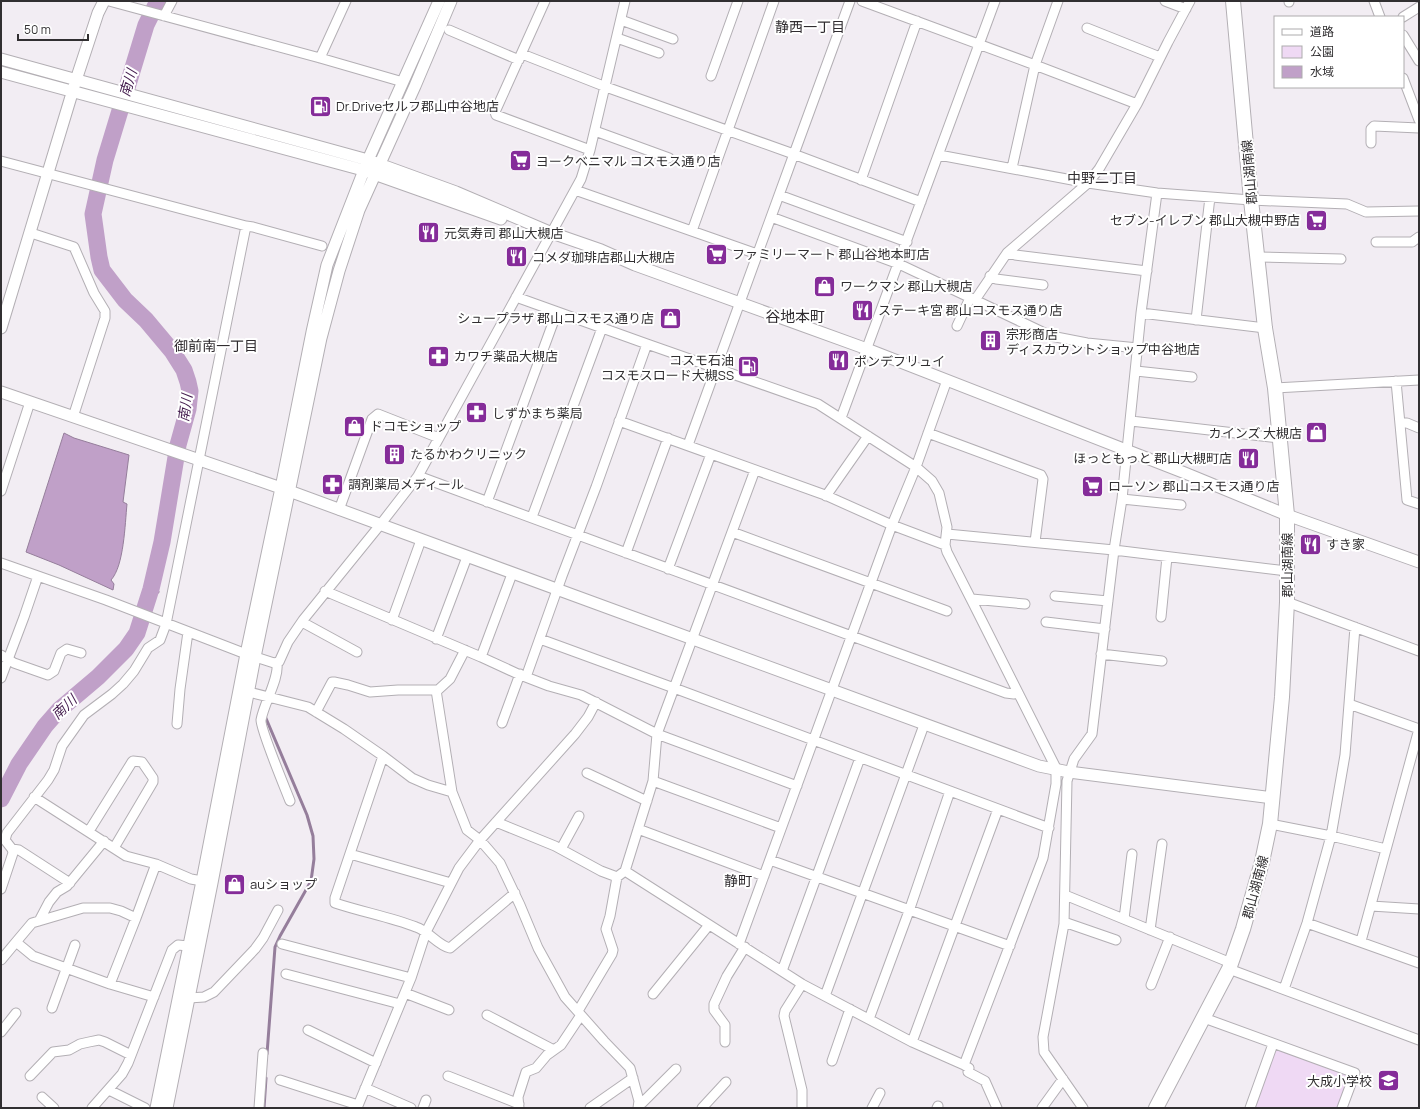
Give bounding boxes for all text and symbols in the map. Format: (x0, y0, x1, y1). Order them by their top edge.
scale bar (18, 16, 88, 42)
legend (1274, 16, 1404, 88)
district label: 静西一丁目 (775, 17, 845, 36)
text: 50 m (24, 21, 51, 38)
text: 道路 (1310, 23, 1334, 40)
text: 公園 (1310, 43, 1334, 60)
text: 水域 (1310, 63, 1334, 80)
water label: 南川 (114, 65, 141, 99)
fuel station icon: Dr.Driveセルフ郡山中谷地店 (307, 93, 333, 119)
place label: Dr.Driveセルフ郡山中谷地店 (336, 97, 499, 115)
street label: 郡山湖南線 (1237, 139, 1261, 205)
supermarket icon: ヨークベニマル コスモス通り店 (507, 148, 533, 174)
place label: ヨークベニマル コスモス通り店 (536, 152, 721, 170)
district label: 中野二丁目 (1067, 168, 1137, 187)
supermarket icon: セブン-イレブン 郡山大槻中野店 (1303, 207, 1329, 233)
place label: セブン-イレブン 郡山大槻中野店 (1110, 211, 1300, 229)
restaurant icon: 元気寿司 郡山大槻店 (416, 220, 442, 246)
place label: 元気寿司 郡山大槻店 (444, 224, 564, 242)
supermarket icon: ファミリーマート 郡山谷地本町店 (704, 241, 730, 267)
restaurant icon: コメダ珈琲店郡山大槻店 (503, 244, 529, 270)
place label: ファミリーマート 郡山谷地本町店 (732, 245, 930, 263)
place label: コメダ珈琲店郡山大槻店 (532, 248, 675, 266)
shop icon: ワークマン 郡山大槻店 (812, 273, 838, 299)
place label: ワークマン 郡山大槻店 (840, 277, 973, 295)
restaurant icon: ステーキ宮 郡山コスモス通り店 (849, 297, 875, 323)
place label: ステーキ宮 郡山コスモス通り店 (878, 301, 1063, 319)
shop icon: シュープラザ 郡山コスモス通り店 (657, 305, 683, 331)
district label: 谷地本町 (765, 306, 825, 327)
place label: シュープラザ 郡山コスモス通り店 (457, 309, 654, 327)
place label: 宗形商店 ディスカウントショップ中谷地店 (1006, 325, 1200, 358)
building icon: 宗形商店 ディスカウントショップ中谷地店 (978, 328, 1004, 354)
district label: 御前南一丁目 (174, 336, 258, 355)
pharmacy icon: カワチ薬品大槻店 (426, 343, 452, 369)
place label: カワチ薬品大槻店 (454, 347, 558, 365)
restaurant icon: ポンデフリュイ (826, 348, 852, 374)
place label: コスモ石油 コスモスロード大槻SS (601, 351, 734, 384)
place label: ポンデフリュイ (854, 352, 945, 370)
fuel station icon: コスモ石油 コスモスロード大槻SS (736, 354, 762, 380)
water label: 南川 (173, 391, 196, 423)
pharmacy icon: しずかまち薬局 (463, 400, 489, 426)
place label: しずかまち薬局 (492, 404, 583, 422)
shop icon: ドコモショップ (342, 413, 368, 439)
place label: ドコモショップ (370, 417, 461, 435)
shop icon: カインズ 大槻店 (1304, 420, 1330, 446)
place label: カインズ 大槻店 (1209, 424, 1302, 442)
building icon: たるかわクリニック (381, 441, 407, 467)
place label: たるかわクリニック (410, 445, 527, 463)
restaurant icon: ほっともっと 郡山大槻町店 (1235, 445, 1261, 471)
place label: ほっともっと 郡山大槻町店 (1073, 449, 1232, 467)
pharmacy icon: 調剤薬局メディール (319, 471, 345, 497)
supermarket icon: ローソン 郡山コスモス通り店 (1079, 473, 1105, 499)
place label: 調剤薬局メディール (348, 475, 464, 493)
place label: ローソン 郡山コスモス通り店 (1108, 477, 1280, 495)
restaurant icon: すき家 (1297, 531, 1323, 557)
street label: 郡山湖南線 (1278, 532, 1296, 598)
place label: すき家 (1326, 535, 1365, 553)
water label: 南川 (47, 689, 82, 723)
street label: 郡山湖南線 (1238, 853, 1272, 921)
shop icon: auショップ (221, 871, 247, 897)
district label: 静町 (724, 871, 752, 890)
place label: auショップ (250, 875, 317, 893)
school or university icon: 大成小学校 (1375, 1068, 1401, 1094)
place label: 大成小学校 (1307, 1072, 1372, 1090)

